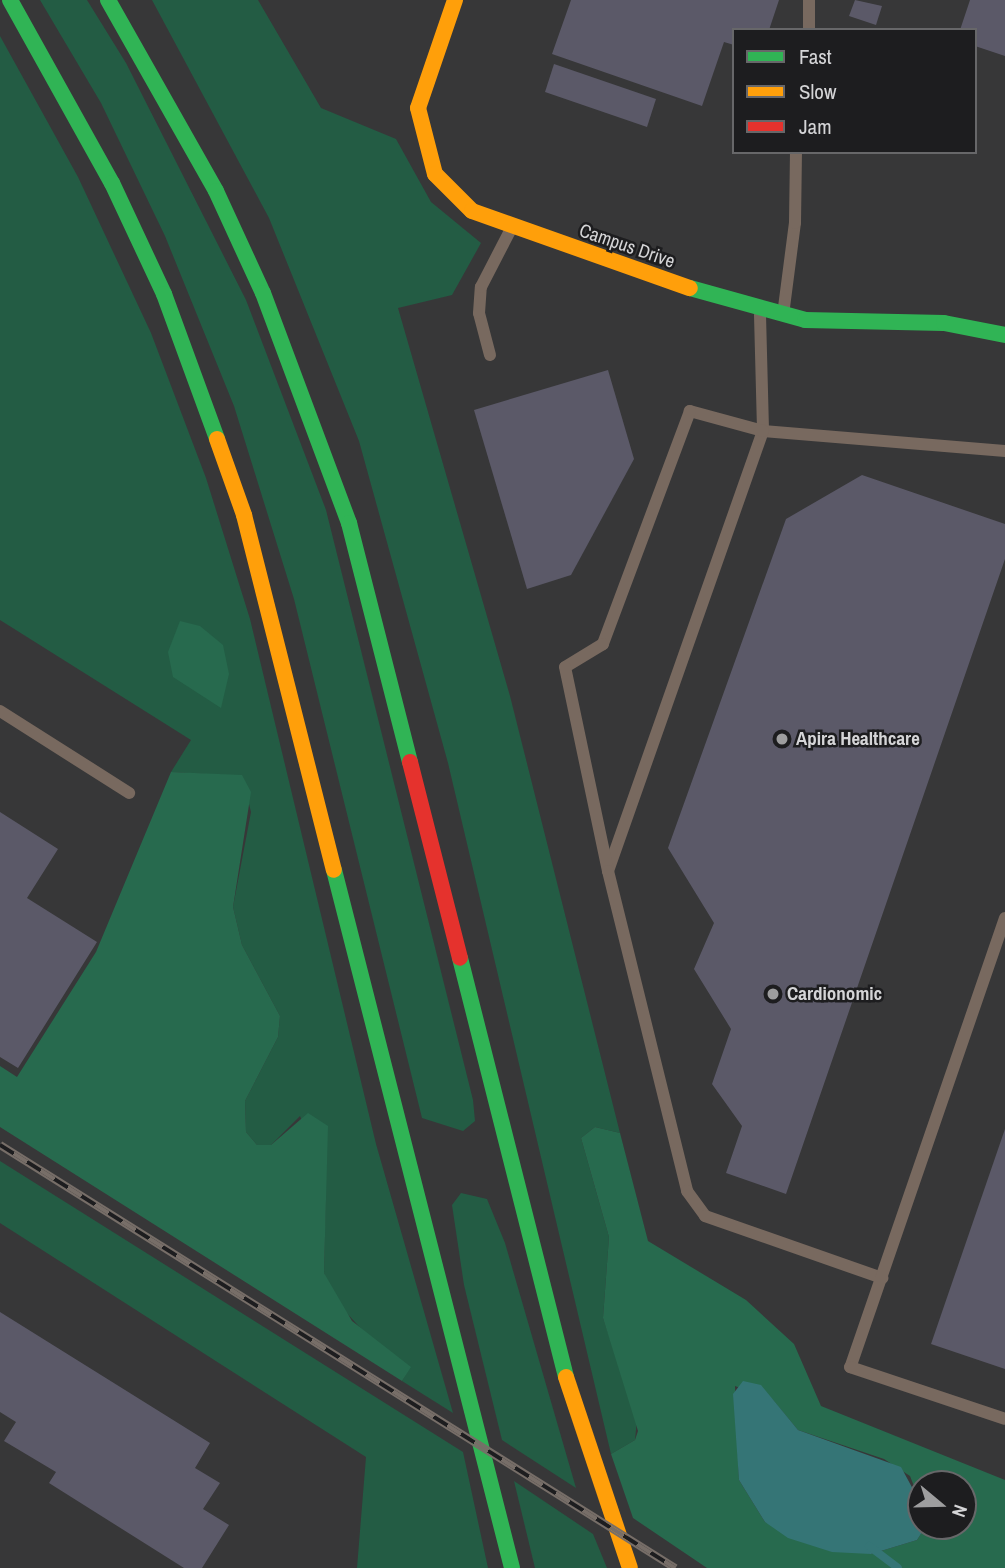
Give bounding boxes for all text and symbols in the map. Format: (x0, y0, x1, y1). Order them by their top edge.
legend (732, 28, 977, 154)
text: Fast (799, 42, 832, 71)
text: Slow (799, 77, 836, 106)
text: Jam (799, 112, 832, 141)
street label: Campus Drive (576, 219, 678, 273)
place label: Apira Healthcare (796, 728, 920, 750)
marker: Apira Healthcare (774, 731, 790, 747)
place label: Cardionomic (787, 983, 882, 1005)
marker: Cardionomic (765, 986, 781, 1002)
north arrow (907, 1470, 977, 1540)
text: N (946, 1502, 974, 1521)

